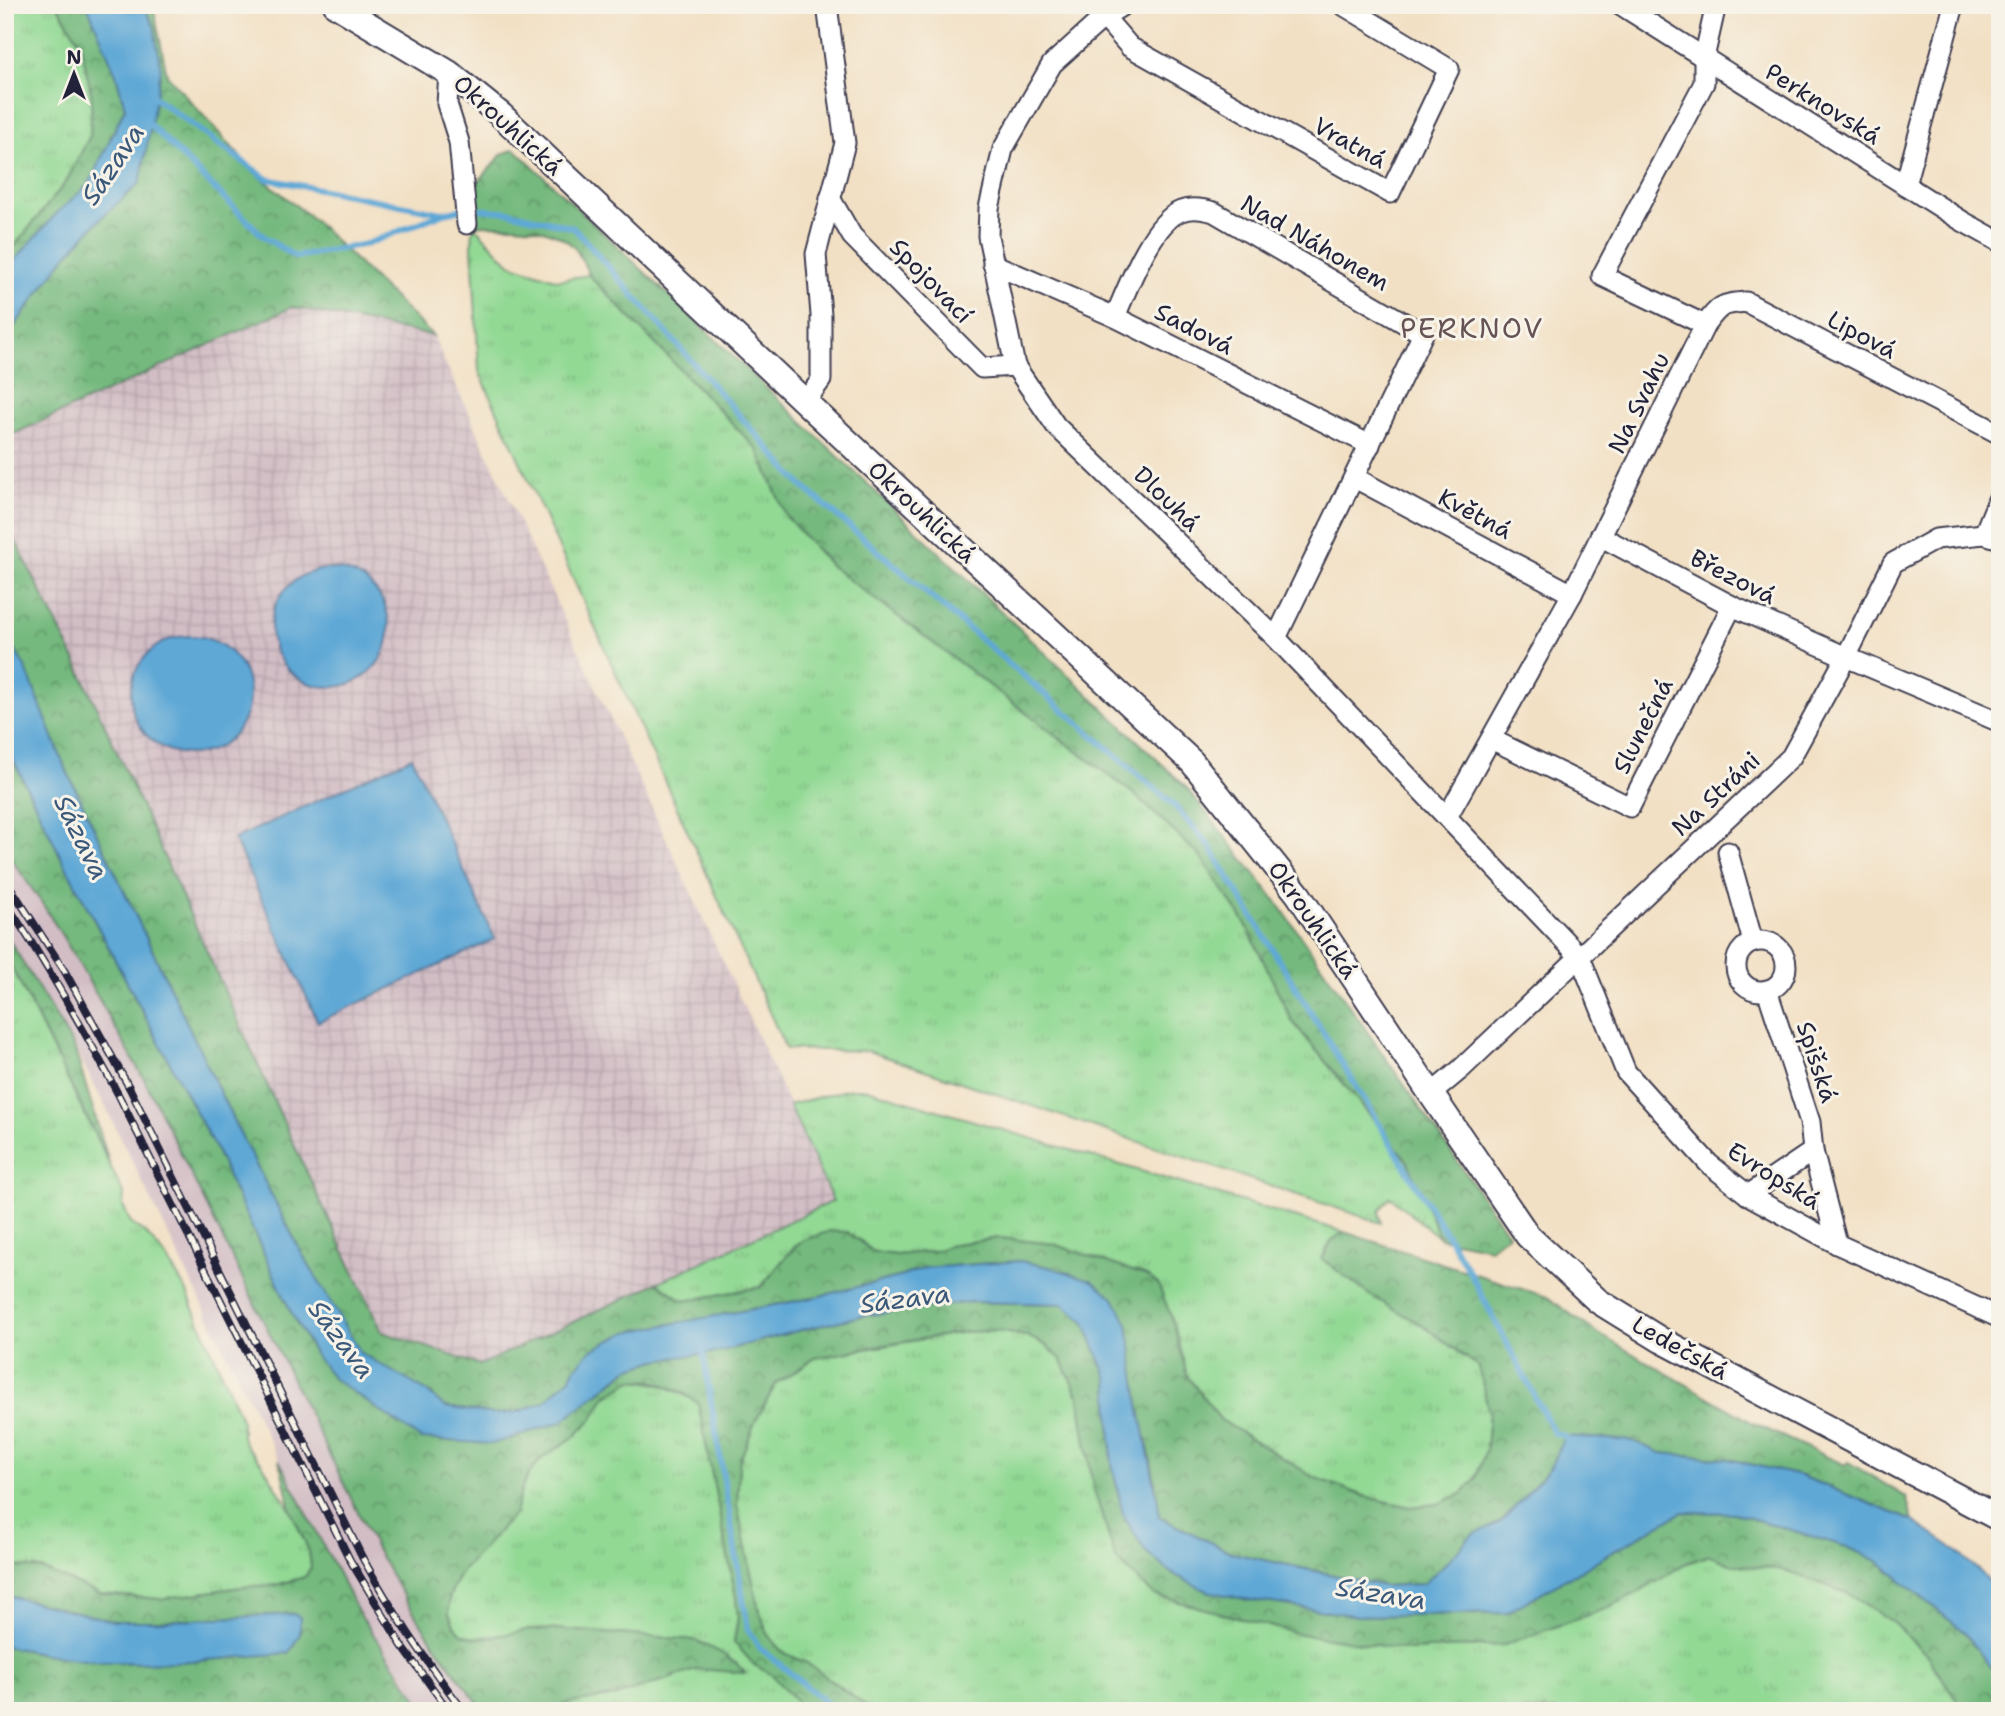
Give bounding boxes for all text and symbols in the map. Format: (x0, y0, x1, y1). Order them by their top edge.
north arrow (38, 38, 108, 108)
text: N (66, 45, 82, 70)
street label: Perknovská (1759, 56, 1887, 152)
street label: Okrouhlická (446, 67, 570, 183)
street label: Vratná (1308, 110, 1392, 176)
water label: Sázava (72, 117, 152, 211)
street label: Nad Náhonem (1235, 187, 1395, 299)
street label: Spojovací (882, 232, 980, 331)
street label: Sadová (1149, 296, 1239, 362)
street label: Lipová (1822, 303, 1902, 367)
district label: PERKNOV (1400, 309, 1544, 347)
street label: Na Svahu (1601, 347, 1677, 459)
street label: Okrouhlická (861, 454, 983, 570)
street label: Dlouhá (1127, 459, 1207, 539)
street label: Květná (1433, 481, 1518, 547)
street label: Březová (1685, 542, 1781, 612)
street label: Slunečná (1605, 673, 1681, 779)
street label: Na Stráni (1665, 745, 1767, 843)
water label: Sázava (46, 789, 118, 885)
street label: Okrouhlická (1261, 855, 1365, 985)
street label: Spišská (1789, 1017, 1845, 1107)
street label: Evropská (1721, 1135, 1827, 1217)
water label: Sázava (858, 1275, 952, 1321)
water label: Sázava (301, 1292, 383, 1386)
street label: Ledečská (1626, 1308, 1734, 1388)
water label: Sázava (1334, 1569, 1428, 1617)

